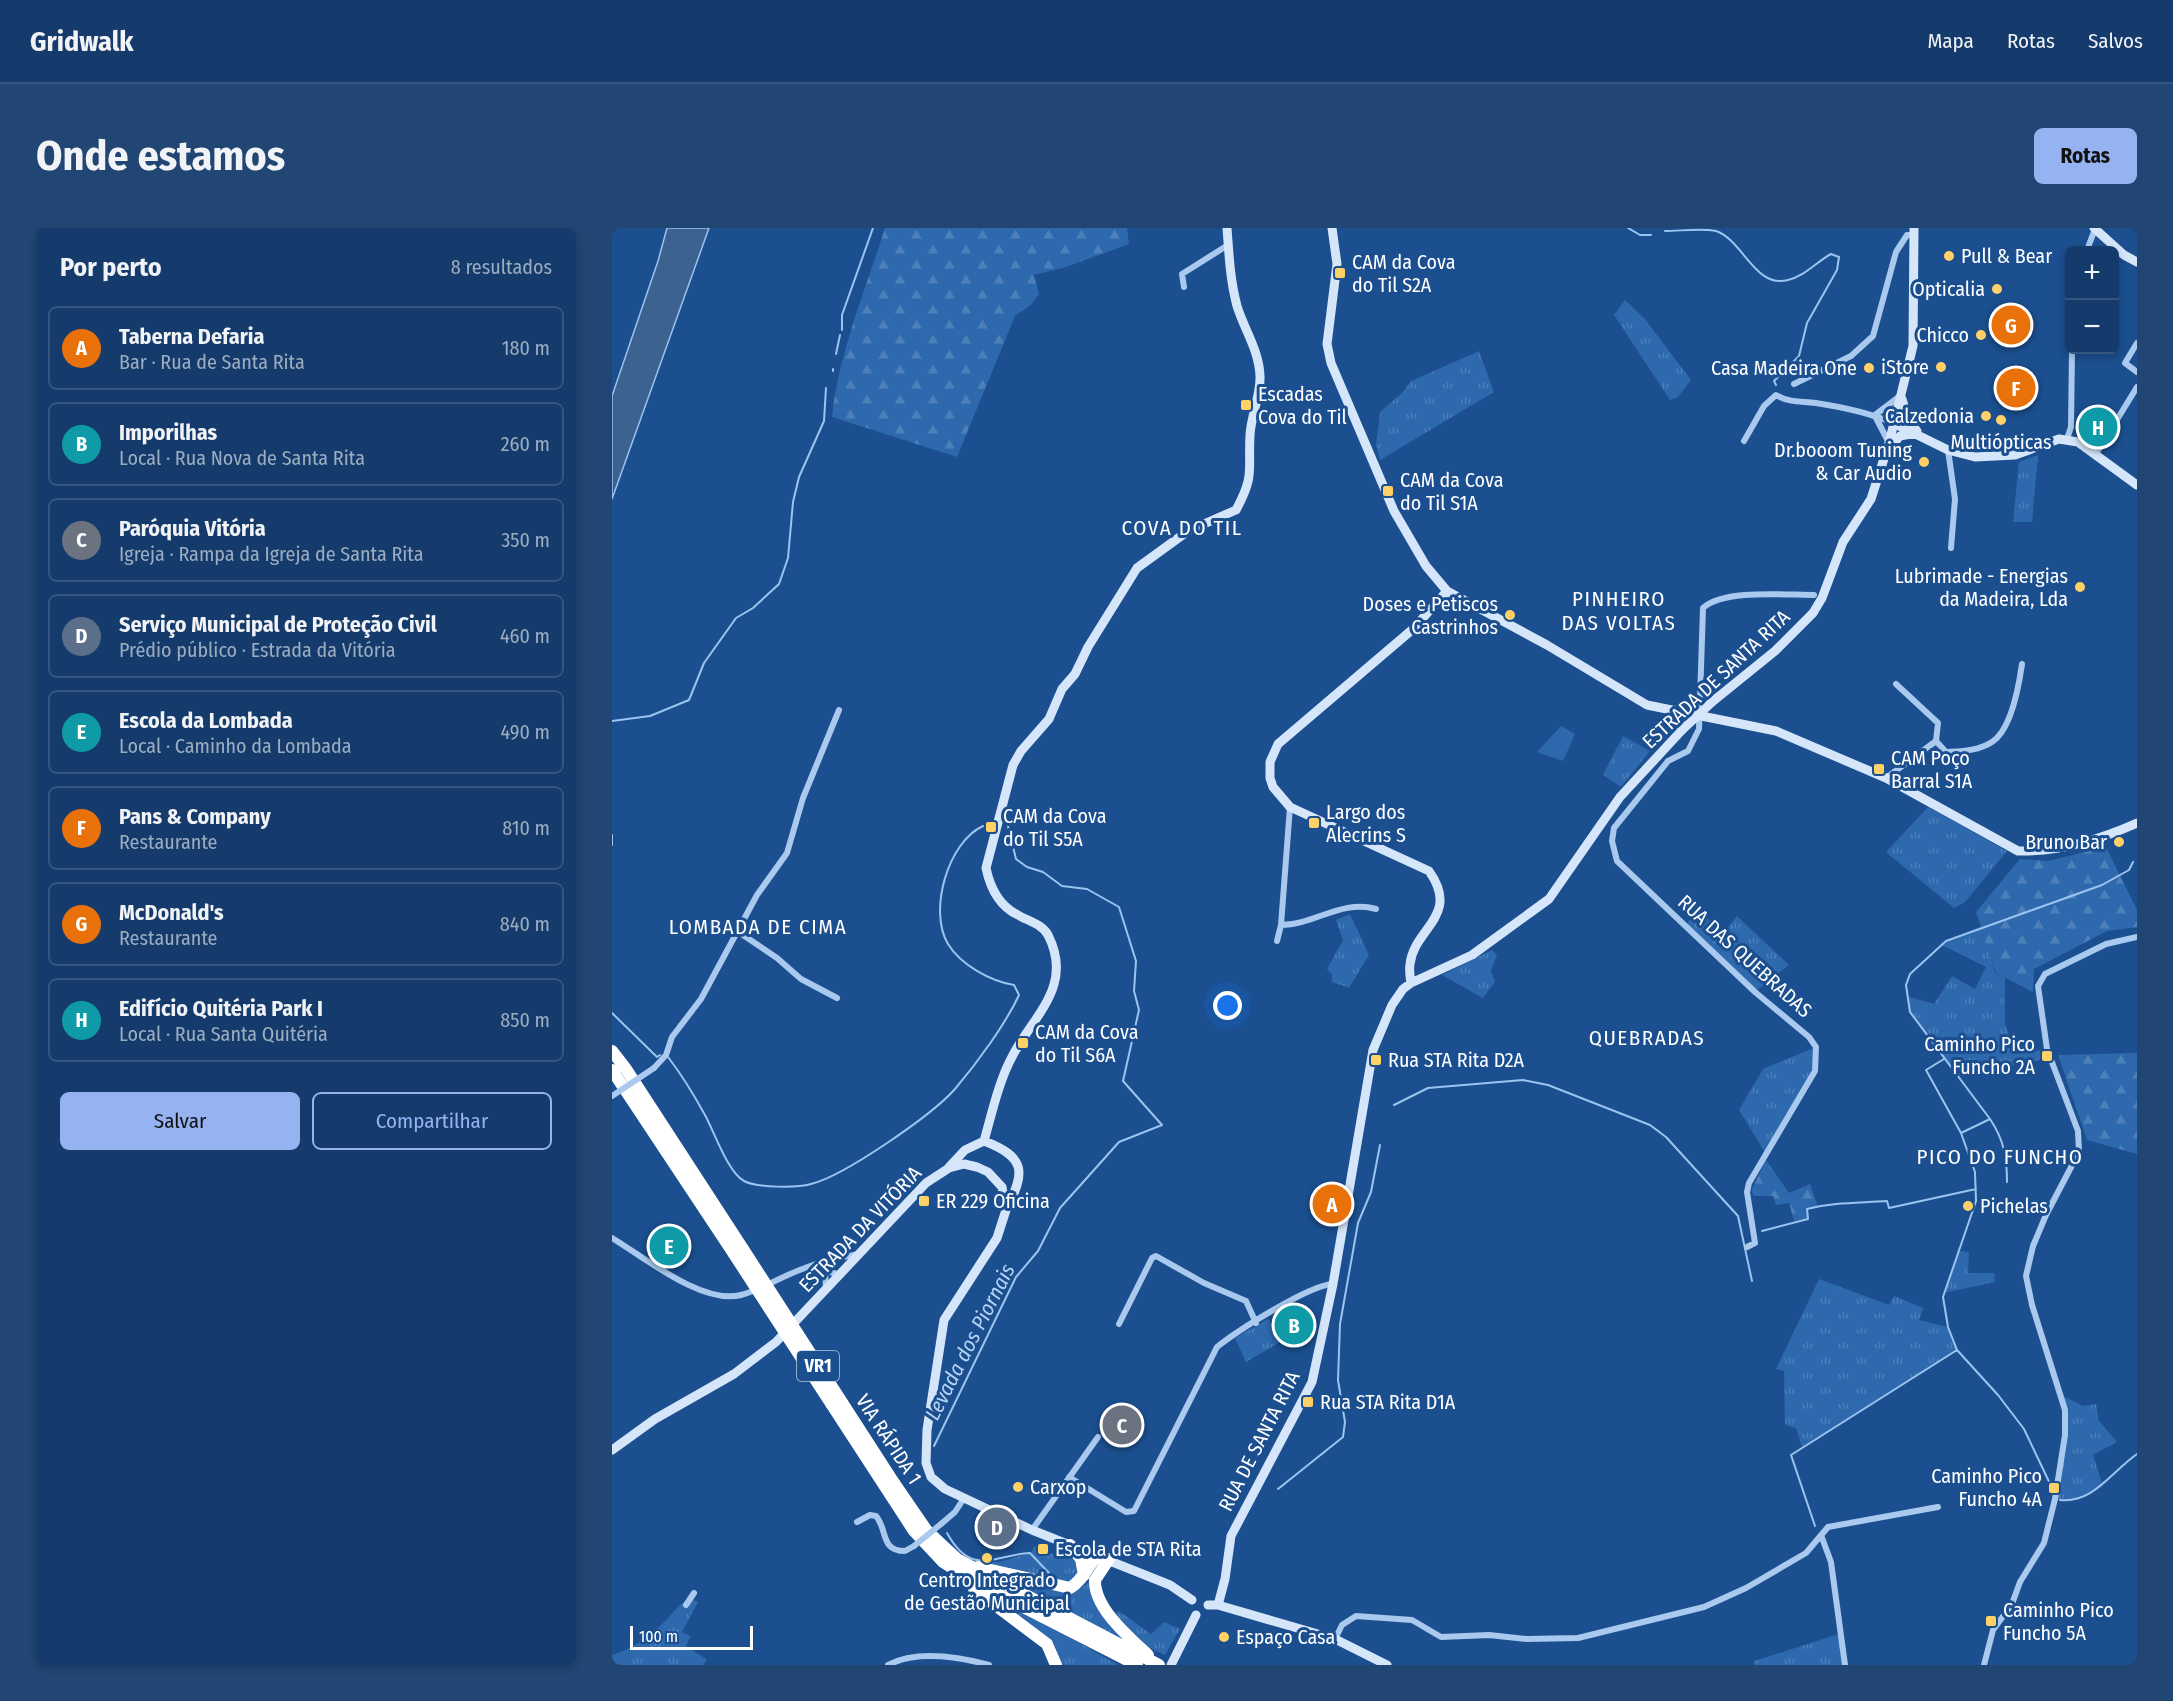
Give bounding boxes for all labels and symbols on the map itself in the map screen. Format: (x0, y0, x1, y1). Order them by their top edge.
place label: Pull & Bear (1961, 244, 2052, 268)
marker: Pull & Bear (1942, 249, 1956, 263)
place label: CAM da Cova do Til S2A (1352, 250, 1455, 297)
marker: CAM da Cova do Til S2A (1333, 266, 1347, 280)
place label: Opticalia (1912, 277, 1985, 301)
marker: Opticalia (1990, 282, 2004, 296)
pin: G (1992, 302, 2030, 348)
place label: Chicco (1917, 323, 1969, 347)
marker: Chicco (1974, 328, 1988, 342)
place label: iStore (1881, 355, 1929, 379)
place label: Casa Madeira One (1711, 356, 1857, 380)
marker: iStore (1934, 360, 1948, 374)
marker: Casa Madeira One (1862, 361, 1876, 375)
pin: F (1996, 366, 2036, 410)
place label: Escadas Cova do Til (1258, 382, 1347, 429)
marker: Escadas Cova do Til (1239, 398, 1253, 412)
place label: Calzedonia (1885, 404, 1974, 428)
pin: H (2078, 404, 2118, 450)
marker: Calzedonia (1979, 409, 1993, 423)
marker: Multiópticas (1994, 413, 2008, 427)
place label: Multiópticas (1951, 430, 2051, 454)
place label: Dr.booom Tuning & Car Audio (1774, 438, 1913, 485)
marker: Dr.booom Tuning & Car Audio (1917, 455, 1931, 469)
place label: CAM da Cova do Til S1A (1400, 468, 1503, 515)
marker: CAM da Cova do Til S1A (1381, 484, 1395, 498)
district label: COVA DO TIL (1121, 515, 1243, 541)
place label: Lubrimade - Energias da Madeira, Lda (1895, 564, 2068, 611)
marker: Lubrimade - Energias da Madeira, Lda (2073, 580, 2087, 594)
district label: PINHEIRO DAS VOLTAS (1562, 586, 1676, 636)
place label: Doses e Petiscos Castrinhos (1363, 592, 1498, 639)
street label: ESTRADA DE SANTA RITA (1637, 604, 1795, 753)
marker: Doses e Petiscos Castrinhos (1503, 608, 1517, 622)
place label: CAM Poço Barral S1A (1891, 746, 1973, 793)
marker: CAM Poço Barral S1A (1872, 762, 1886, 776)
place label: Largo dos Alecrins S (1326, 800, 1406, 847)
place label: CAM da Cova do Til S5A (1003, 804, 1106, 851)
marker: Largo dos Alecrins S (1307, 816, 1321, 830)
marker: CAM da Cova do Til S5A (984, 820, 998, 834)
place label: Bruno Bar (2025, 830, 2107, 854)
marker: Bruno Bar (2112, 835, 2126, 849)
street label: RUA DAS QUEBRADAS (1673, 890, 1817, 1023)
district label: LOMBADA DE CIMA (669, 914, 847, 940)
your location (1213, 991, 1242, 1020)
place label: CAM da Cova do Til S6A (1035, 1020, 1138, 1067)
district label: QUEBRADAS (1589, 1025, 1705, 1051)
place label: Caminho Pico Funcho 2A (1924, 1032, 2035, 1079)
marker: CAM da Cova do Til S6A (1016, 1036, 1030, 1050)
place label: Rua STA Rita D2A (1388, 1048, 1525, 1072)
marker: Caminho Pico Funcho 2A (2040, 1049, 2054, 1063)
marker: Rua STA Rita D2A (1369, 1053, 1383, 1067)
district label: PICO DO FUNCHO (1916, 1144, 2084, 1170)
street label: ESTRADA DA VITÓRIA (794, 1161, 927, 1297)
pin: A (1312, 1182, 1352, 1226)
place label: ER 229 Oficina (936, 1189, 1050, 1213)
marker: ER 229 Oficina (917, 1194, 931, 1208)
place label: Pichelas (1980, 1194, 2048, 1218)
marker: Pichelas (1961, 1199, 1975, 1213)
pin: E (650, 1224, 688, 1268)
water label: Levada dos Piornais (919, 1259, 1021, 1425)
pin: B (1274, 1302, 1314, 1348)
road number: VR1 (797, 1351, 839, 1381)
street label: RUA DE SANTA RITA (1213, 1366, 1305, 1515)
street label: VIA RÁPIDA 1 (851, 1390, 927, 1488)
place label: Rua STA Rita D1A (1320, 1390, 1456, 1414)
marker: Rua STA Rita D1A (1301, 1395, 1315, 1409)
pin: C (1102, 1402, 1142, 1448)
place label: Caminho Pico Funcho 4A (1931, 1464, 2042, 1511)
place label: Carxop (1030, 1475, 1086, 1499)
marker: Carxop (1011, 1480, 1025, 1494)
marker: Caminho Pico Funcho 4A (2047, 1481, 2061, 1495)
pin: D (978, 1504, 1016, 1550)
place label: Escola de STA Rita (1055, 1537, 1202, 1561)
marker: Escola de STA Rita (1036, 1542, 1050, 1556)
marker: Centro Integrado de Gestão Municipal (980, 1551, 994, 1565)
place label: Centro Integrado de Gestão Municipal (904, 1568, 1070, 1615)
place label: Caminho Pico Funcho 5A (2003, 1598, 2114, 1645)
marker: Caminho Pico Funcho 5A (1984, 1614, 1998, 1628)
scale bar (630, 1623, 753, 1650)
place label: Espaço Casa (1236, 1625, 1335, 1649)
marker: Espaço Casa (1217, 1630, 1231, 1644)

